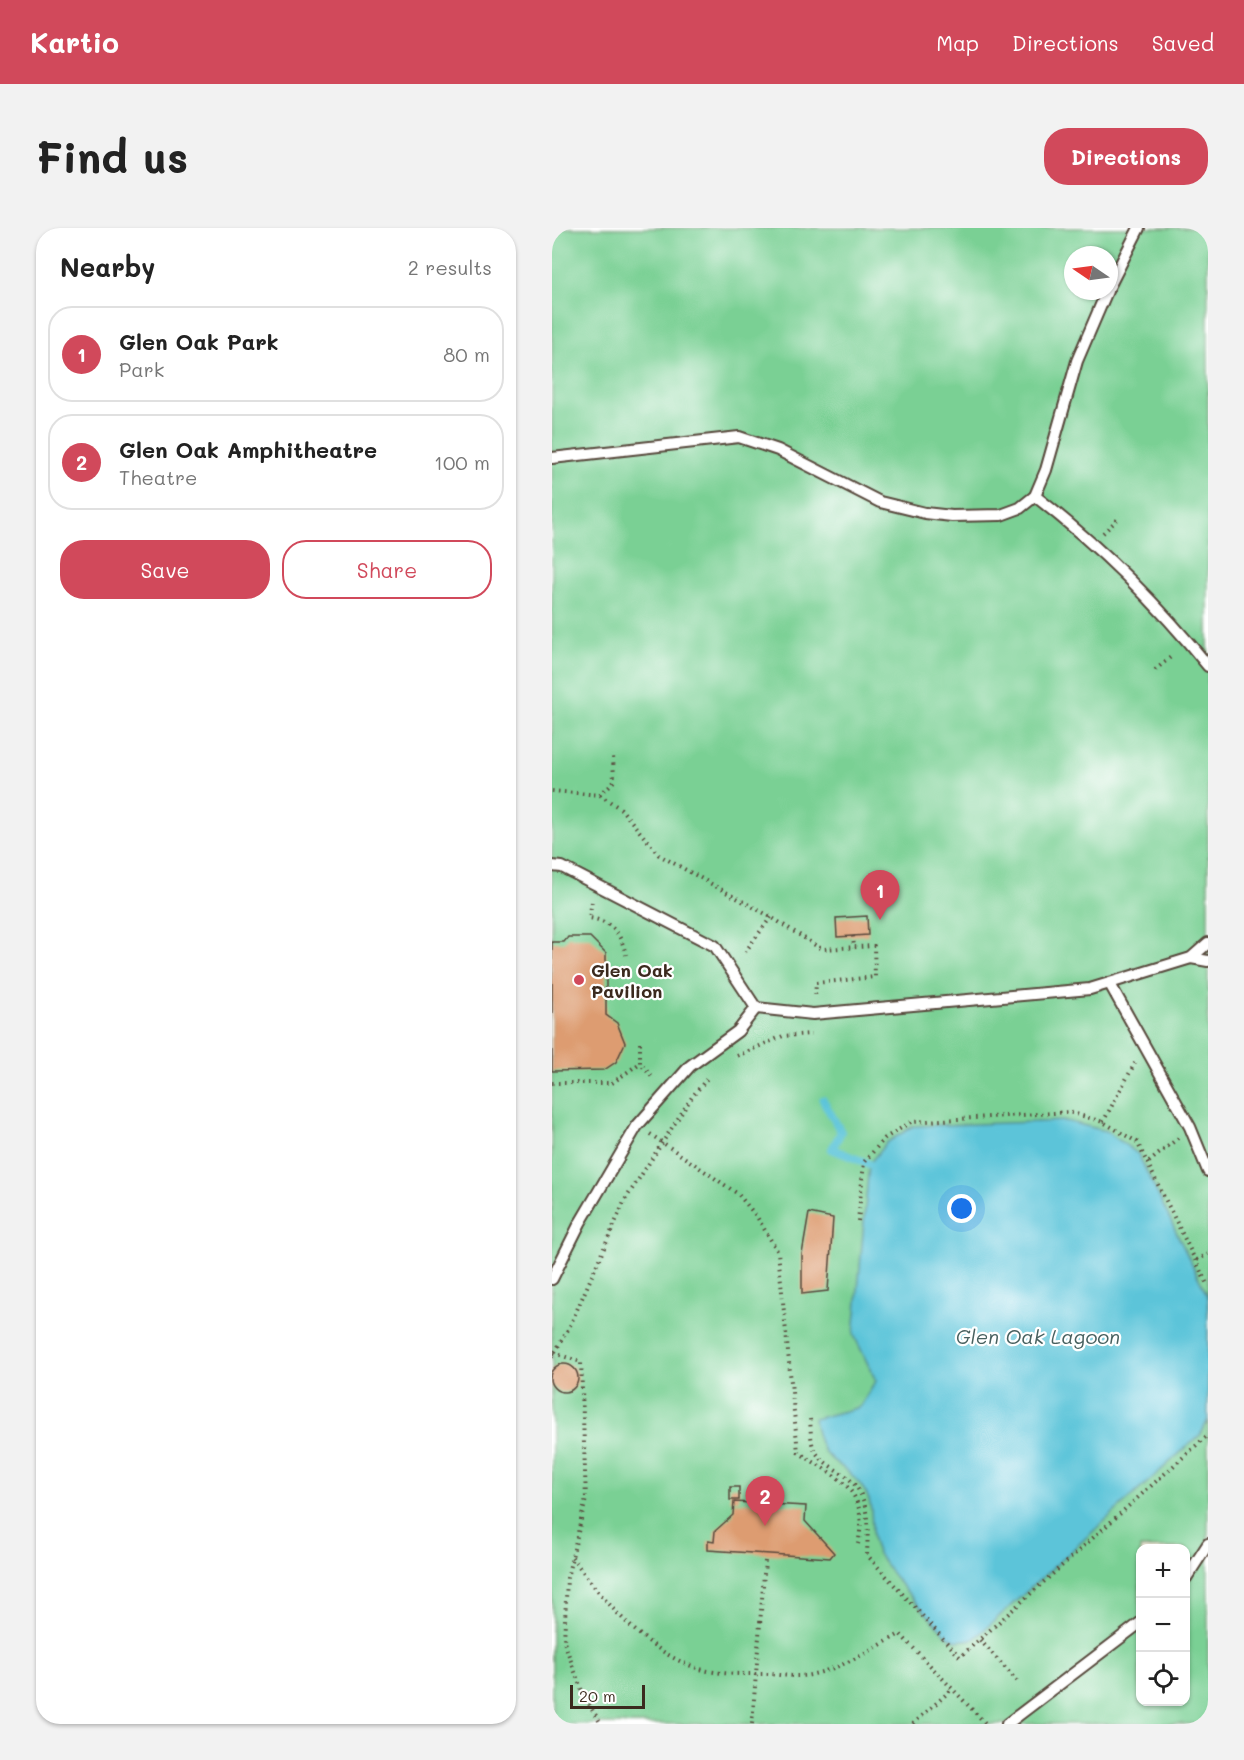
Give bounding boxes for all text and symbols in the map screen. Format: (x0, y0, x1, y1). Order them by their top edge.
text: Kartio (30, 24, 119, 60)
text: Map (936, 29, 979, 56)
text: Directions (1012, 29, 1119, 56)
text: Saved (1152, 29, 1214, 56)
button: Directions (1044, 128, 1208, 185)
text: Find us (36, 129, 188, 184)
north arrow (1064, 246, 1118, 300)
text: Nearby (60, 250, 155, 284)
text: 2 results (408, 254, 492, 280)
text: Glen Oak Park (119, 327, 279, 356)
text: 1 (77, 341, 86, 367)
text: 80 m (443, 341, 490, 367)
text: Park (119, 356, 164, 382)
text: Glen Oak Amphitheatre (119, 435, 377, 464)
text: 2 (76, 449, 87, 475)
text: 100 m (434, 449, 490, 475)
text: Theatre (119, 464, 197, 490)
button: Save (60, 540, 270, 599)
button: Share (282, 540, 492, 599)
pin: 1 (860, 870, 900, 920)
place label: Glen Oak Pavilion (591, 958, 673, 1003)
marker: Glen Oak Pavilion (572, 973, 586, 987)
your location (947, 1194, 976, 1223)
water label: Glen Oak Lagoon (956, 1323, 1120, 1349)
pin: 2 (746, 1476, 784, 1526)
map controls (1136, 1544, 1190, 1706)
button: + (1136, 1544, 1190, 1598)
button: − (1136, 1598, 1190, 1652)
button: locate (1136, 1652, 1190, 1706)
scale bar (570, 1682, 645, 1710)
text: 20 m (579, 1685, 616, 1706)

